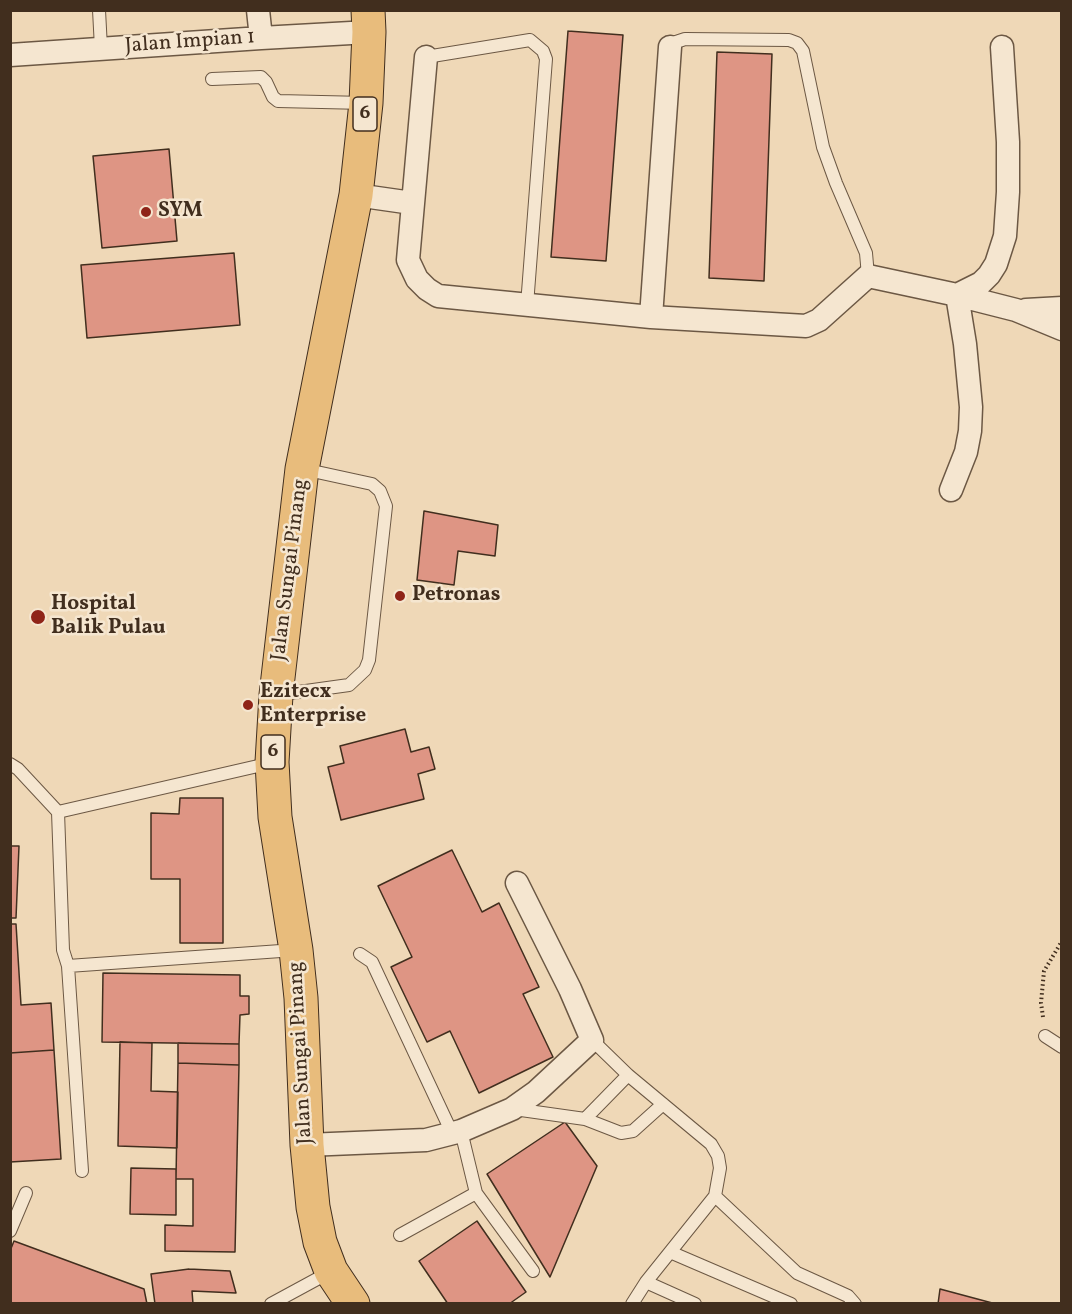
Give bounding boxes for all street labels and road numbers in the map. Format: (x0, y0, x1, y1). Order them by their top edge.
street label: Jalan Impian 1 (124, 26, 256, 60)
road number: 6 (353, 97, 377, 131)
street label: Jalan Sungai Pinang (267, 477, 315, 663)
road number: 6 (261, 735, 285, 769)
street label: Jalan Sungai Pinang (285, 961, 319, 1145)

